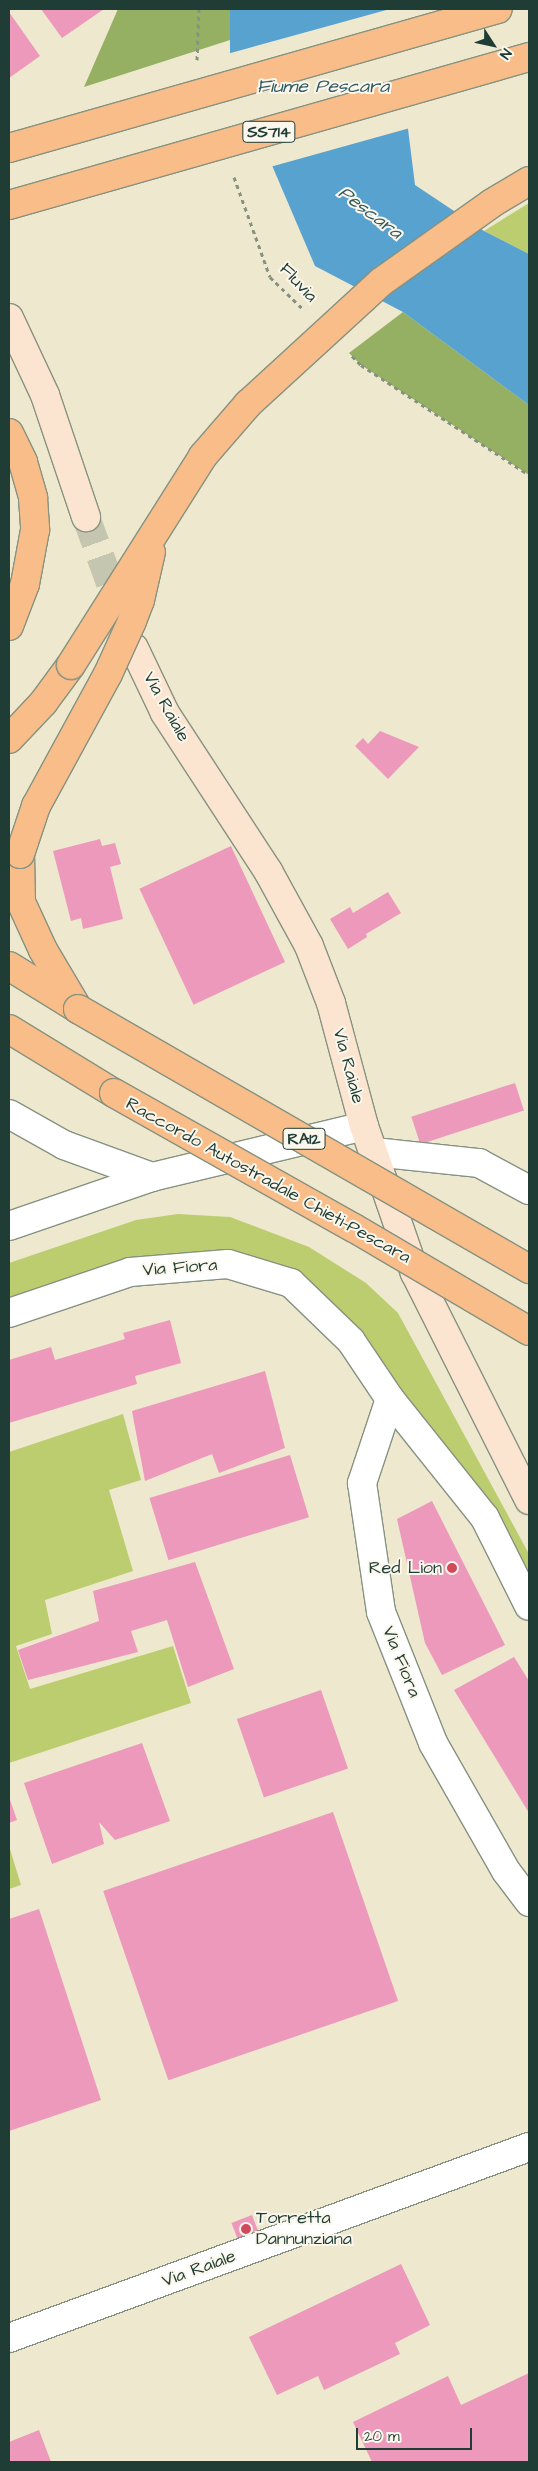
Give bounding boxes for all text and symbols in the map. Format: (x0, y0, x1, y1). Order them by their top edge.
north arrow (468, 20, 518, 70)
text: N (495, 44, 516, 63)
water label: Fiume Pescara (257, 76, 389, 98)
road number: SS714 (242, 118, 296, 146)
water label: Pescara (334, 182, 406, 244)
street label: Fluvia (275, 259, 321, 307)
street label: Via Raiale (138, 668, 194, 746)
street label: Via Raiale (328, 1026, 368, 1106)
street label: Raccordo Autostradale Chieti-Pescara (122, 1093, 414, 1269)
road number: RA12 (282, 1126, 326, 1152)
street label: Via Fiora (142, 1255, 218, 1281)
place label: Red Lion (369, 1557, 442, 1579)
marker: Red Lion (446, 1562, 458, 1574)
street label: Via Fiora (377, 1623, 425, 1701)
place label: Torretta Dannunziana (256, 2208, 352, 2250)
marker: Torretta Dannunziana (240, 2223, 252, 2235)
street label: Via Raiale (159, 2246, 239, 2292)
scale bar (358, 2418, 474, 2450)
text: 20 m (364, 2426, 400, 2447)

